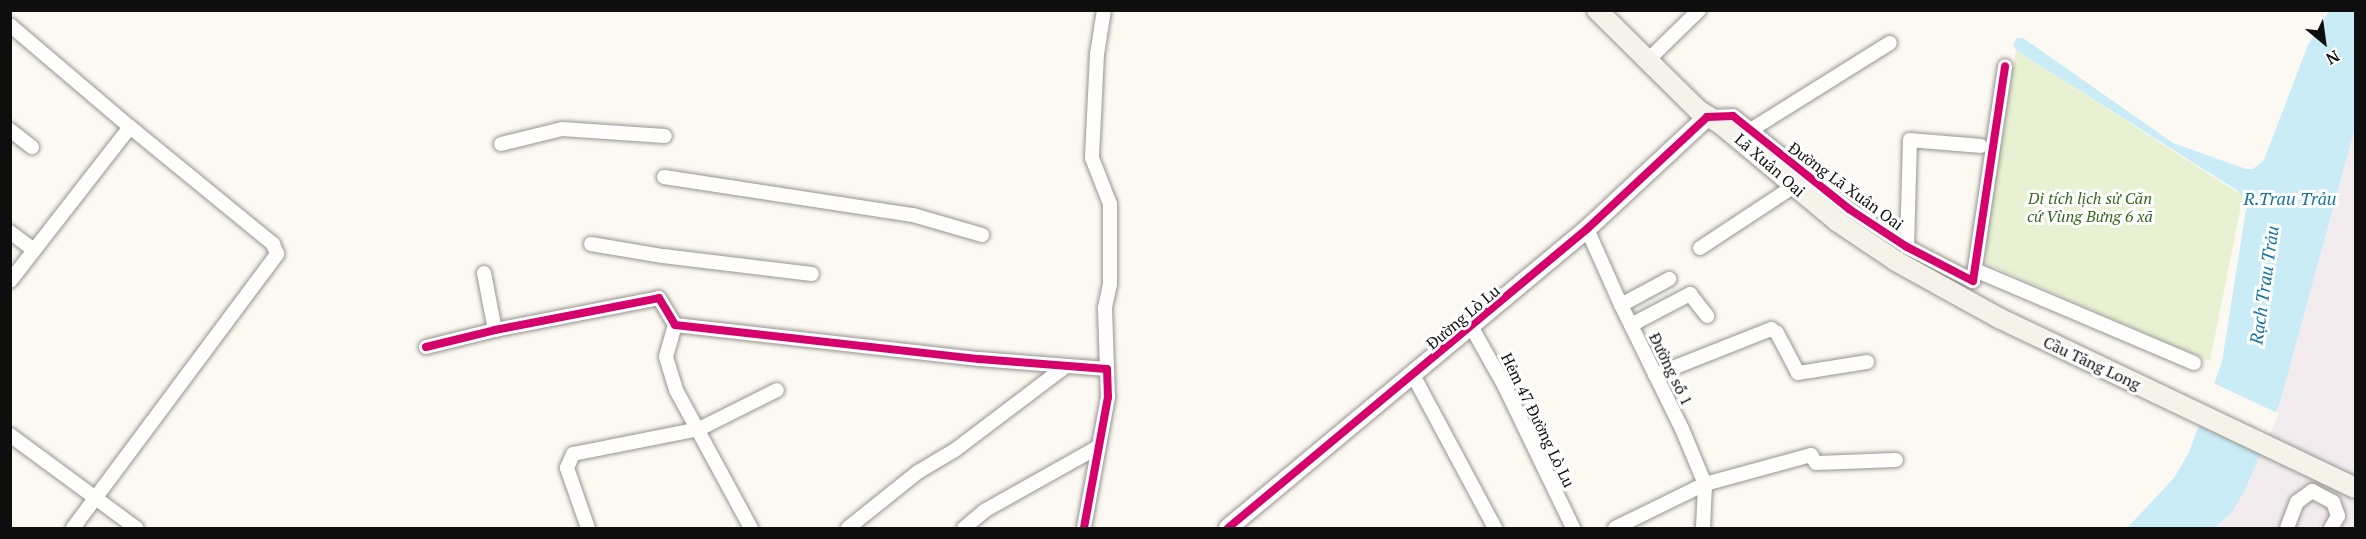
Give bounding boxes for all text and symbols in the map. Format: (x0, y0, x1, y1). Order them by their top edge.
north arrow (2294, 12, 2354, 72)
text: N (2322, 45, 2343, 70)
street label: Lã Xuân Oai (1731, 129, 1809, 201)
street label: Đường Lã Xuân Oai (1785, 138, 1907, 234)
water label: R.Trau Trảu (2244, 187, 2336, 209)
park label: Di tích lịch sử Căn cứ Vùng Bưng 6 xã (2027, 188, 2153, 226)
water label: Rạch Trau Trảu (2245, 224, 2283, 346)
street label: Đường Lò Lu (1422, 281, 1504, 353)
street label: Đường số 1 (1645, 330, 1697, 408)
street label: Cầu Tăng Long (2040, 332, 2144, 394)
street label: Hẻm 47 Đường Lò Lu (1497, 350, 1579, 490)

